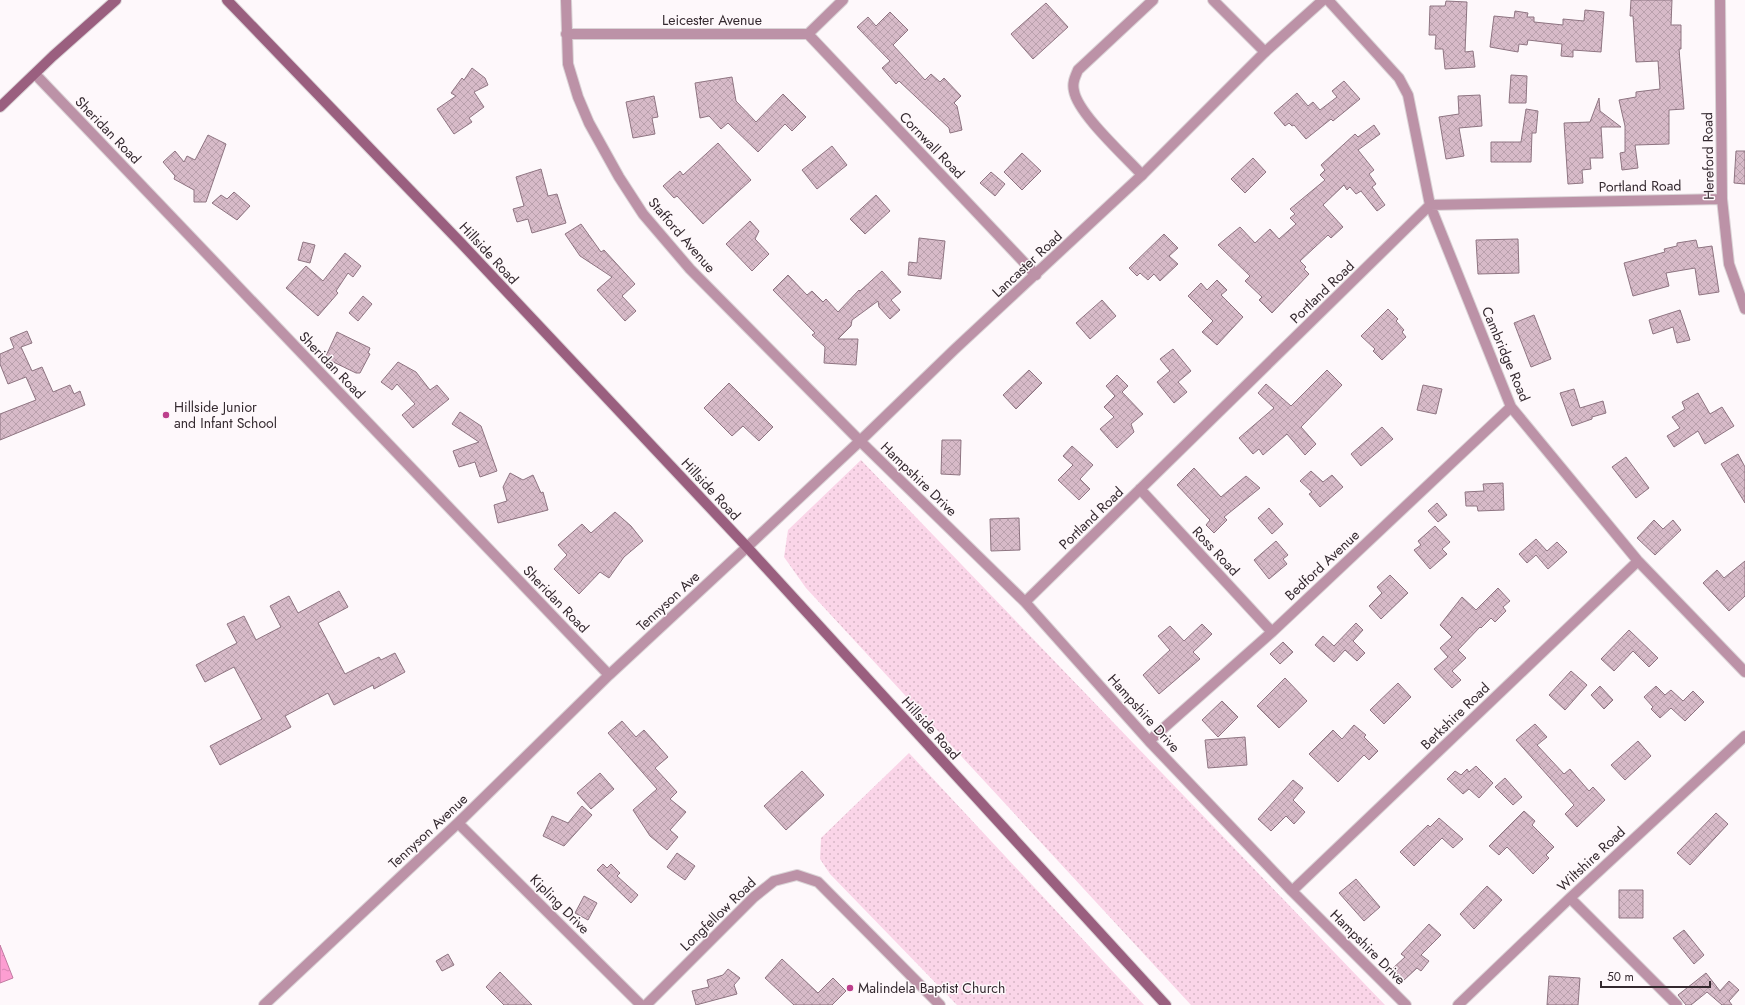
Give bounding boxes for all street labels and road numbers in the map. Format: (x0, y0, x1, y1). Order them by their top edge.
street label: Leicester Avenue (662, 10, 762, 30)
street label: Sheridan Road (71, 92, 145, 168)
street label: Cornwall Road (895, 107, 969, 183)
street label: Hereford Road (1697, 112, 1719, 200)
street label: Portland Road (1598, 175, 1682, 197)
street label: Stafford Avenue (644, 193, 720, 277)
street label: Hillside Road (455, 217, 523, 289)
street label: Lancaster Road (988, 226, 1066, 302)
street label: Portland Road (1285, 256, 1359, 328)
street label: Cambridge Road (1477, 303, 1535, 405)
street label: Sheridan Road (295, 327, 369, 403)
street label: Hampshire Drive (876, 437, 962, 521)
street label: Hillside Road (677, 453, 745, 525)
street label: Portland Road (1054, 482, 1128, 554)
street label: Ross Road (1188, 522, 1244, 580)
street label: Bedford Avenue (1280, 525, 1364, 605)
street label: Sheridan Road (519, 561, 593, 637)
street label: Tennyson Ave (632, 567, 704, 635)
street label: Hampshire Drive (1103, 669, 1185, 757)
street label: Berkshire Road (1416, 678, 1494, 754)
street label: Hillside Road (897, 692, 965, 764)
street label: Tennyson Avenue (384, 789, 472, 873)
street label: Wiltshire Road (1552, 822, 1630, 896)
street label: Kipling Drive (526, 870, 594, 938)
street label: Longfellow Road (676, 873, 760, 955)
street label: Hampshire Drive (1326, 905, 1410, 989)

